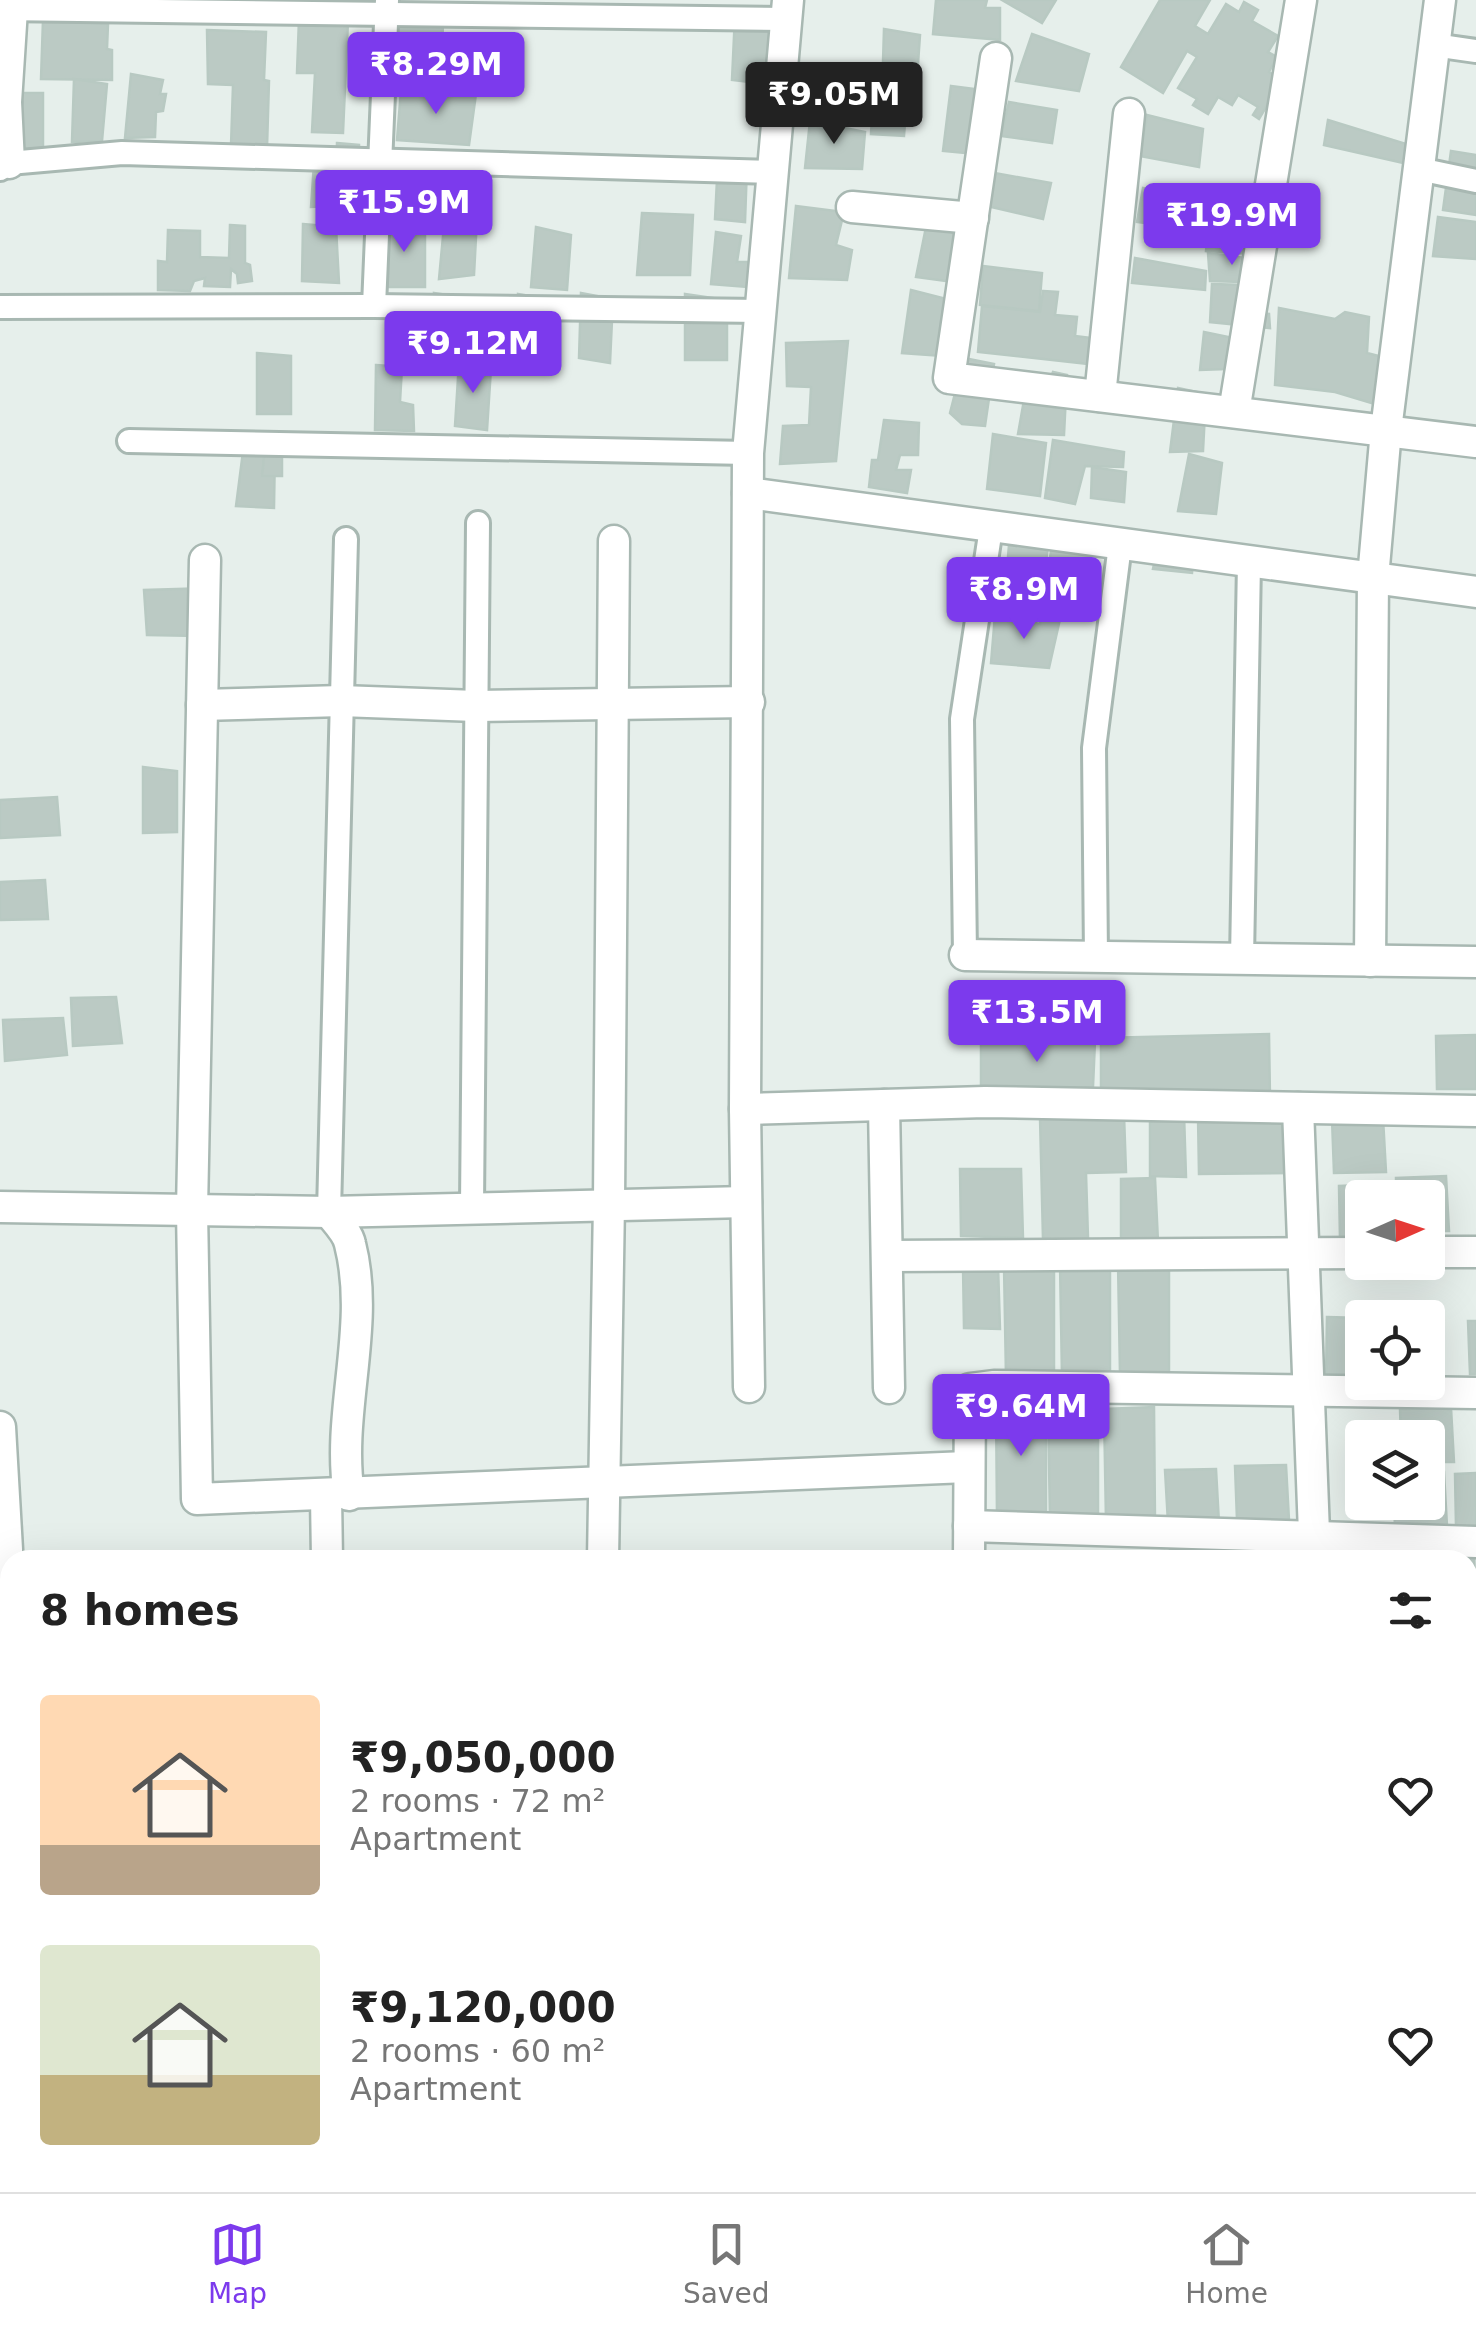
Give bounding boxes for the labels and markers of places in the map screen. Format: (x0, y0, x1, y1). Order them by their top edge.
pin: ₹8.29M (355, 32, 517, 117)
pin: ₹9.05M (753, 62, 915, 147)
pin: ₹15.9M (323, 170, 485, 255)
pin: ₹19.9M (1151, 183, 1313, 268)
pin: ₹9.12M (392, 311, 554, 396)
pin: ₹8.9M (954, 557, 1094, 642)
pin: ₹13.5M (956, 980, 1118, 1065)
pin: ₹9.64M (940, 1374, 1102, 1459)

